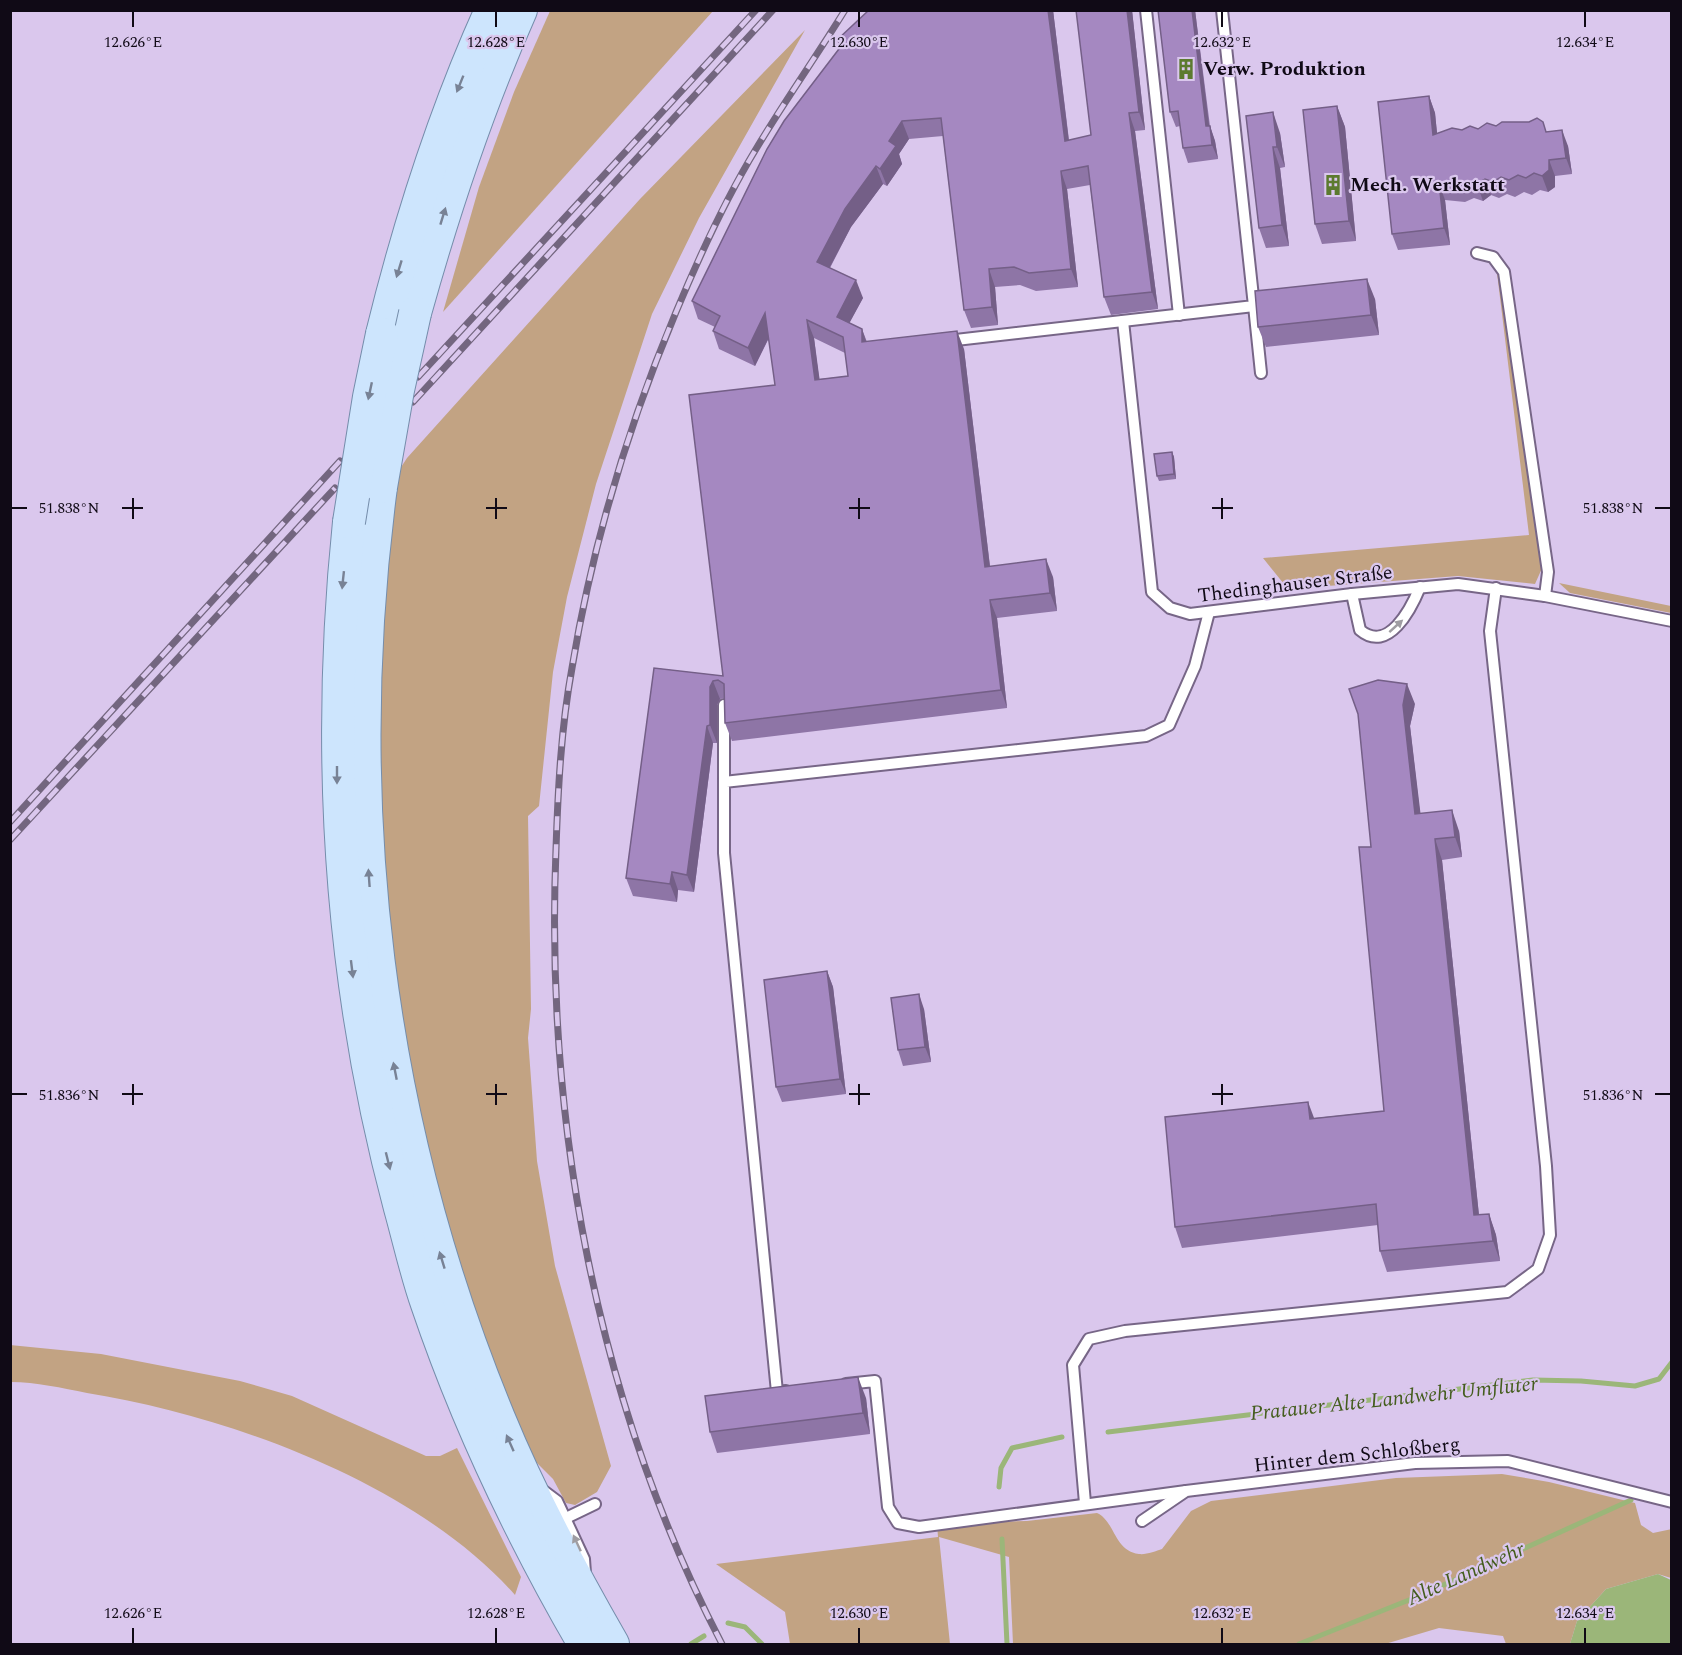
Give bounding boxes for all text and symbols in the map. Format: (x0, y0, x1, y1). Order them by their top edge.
text: 12.626°E (104, 31, 162, 54)
text: 12.628°E (467, 31, 525, 54)
text: 12.630°E (830, 31, 888, 54)
text: 12.632°E (1193, 31, 1251, 54)
text: 12.634°E (1556, 31, 1614, 54)
place label: Verw. Produktion (1203, 54, 1366, 84)
building icon: Verw. Produktion (1174, 57, 1198, 81)
one-way arrow (455, 75, 465, 93)
place label: Mech. Werkstatt (1350, 170, 1505, 200)
building icon: Mech. Werkstatt (1321, 173, 1345, 197)
one-way arrow (439, 207, 448, 225)
one-way arrow (394, 260, 403, 278)
one-way arrow (365, 382, 374, 401)
text: 51.838°N (39, 497, 99, 520)
text: 51.838°N (1583, 497, 1643, 520)
street label: Thedinghauser Straße (1196, 557, 1394, 611)
one-way arrow (338, 571, 348, 590)
one-way arrow (1388, 620, 1403, 633)
one-way arrow (332, 765, 342, 784)
one-way arrow (364, 869, 374, 888)
one-way arrow (347, 960, 357, 979)
one-way arrow (390, 1062, 399, 1081)
text: 51.836°N (39, 1084, 99, 1107)
text: 51.836°N (1583, 1084, 1643, 1107)
one-way arrow (384, 1152, 393, 1170)
one-way arrow (437, 1251, 446, 1269)
water label: Pratauer Alte Landwehr Umfluter (1248, 1368, 1540, 1430)
street label: Hinter dem Schloßberg (1252, 1429, 1462, 1481)
one-way arrow (505, 1434, 514, 1452)
water label: Alte Landwehr (1401, 1533, 1531, 1615)
one-way arrow (572, 1534, 582, 1552)
text: 12.626°E (104, 1602, 162, 1625)
text: 12.628°E (467, 1602, 525, 1625)
text: 12.630°E (830, 1602, 888, 1625)
text: 12.632°E (1193, 1602, 1251, 1625)
text: 12.634°E (1556, 1602, 1614, 1625)

